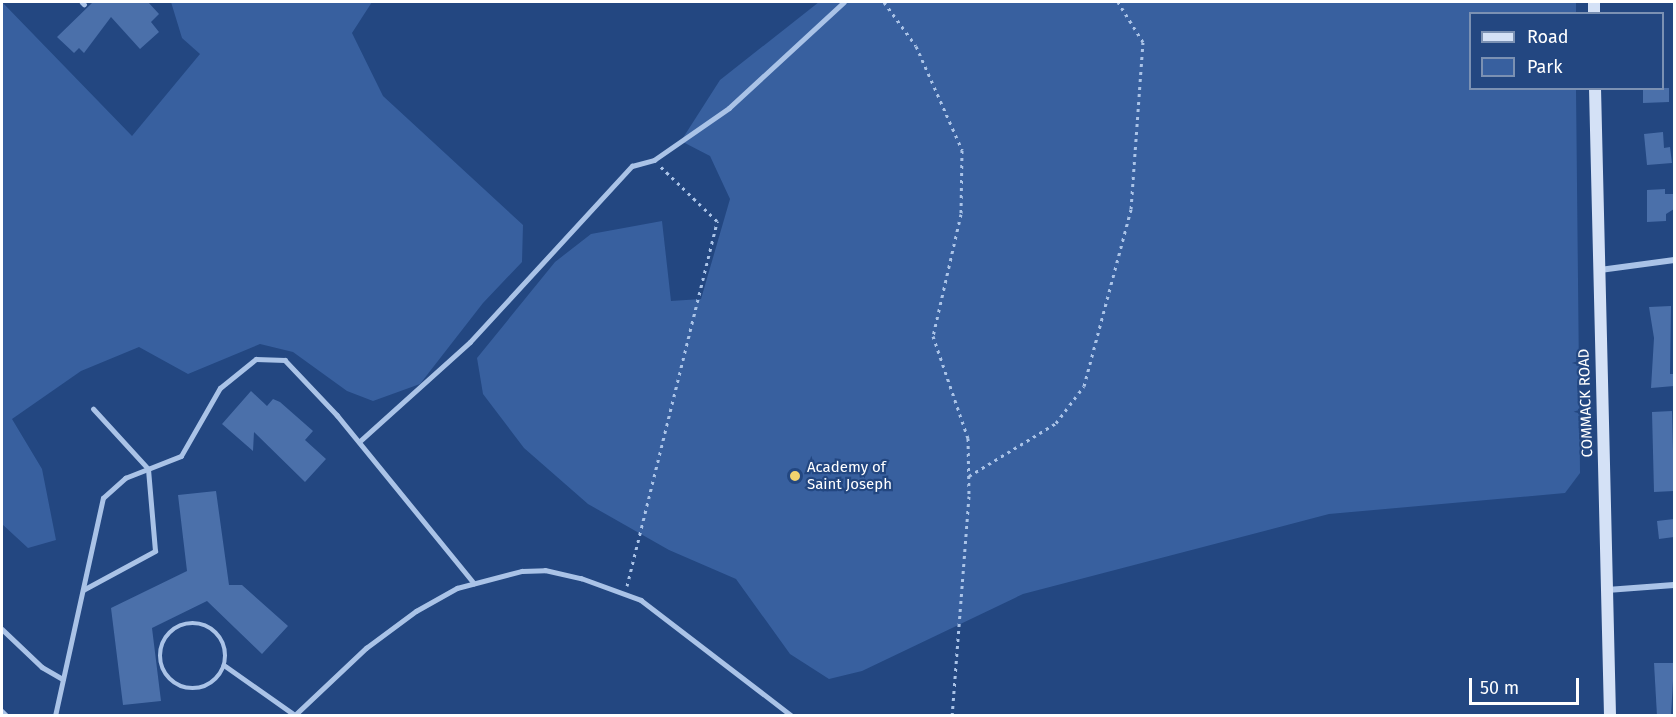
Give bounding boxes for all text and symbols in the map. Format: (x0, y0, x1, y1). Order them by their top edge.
legend (1469, 12, 1664, 90)
text: Road (1527, 26, 1569, 48)
text: Park (1527, 56, 1562, 78)
street label: COMMACK ROAD (1575, 348, 1597, 458)
place label: Academy of Saint Joseph (807, 458, 892, 493)
marker: Academy of Saint Joseph (788, 469, 802, 483)
scale bar (1472, 666, 1582, 704)
text: 50 m (1480, 677, 1519, 699)

